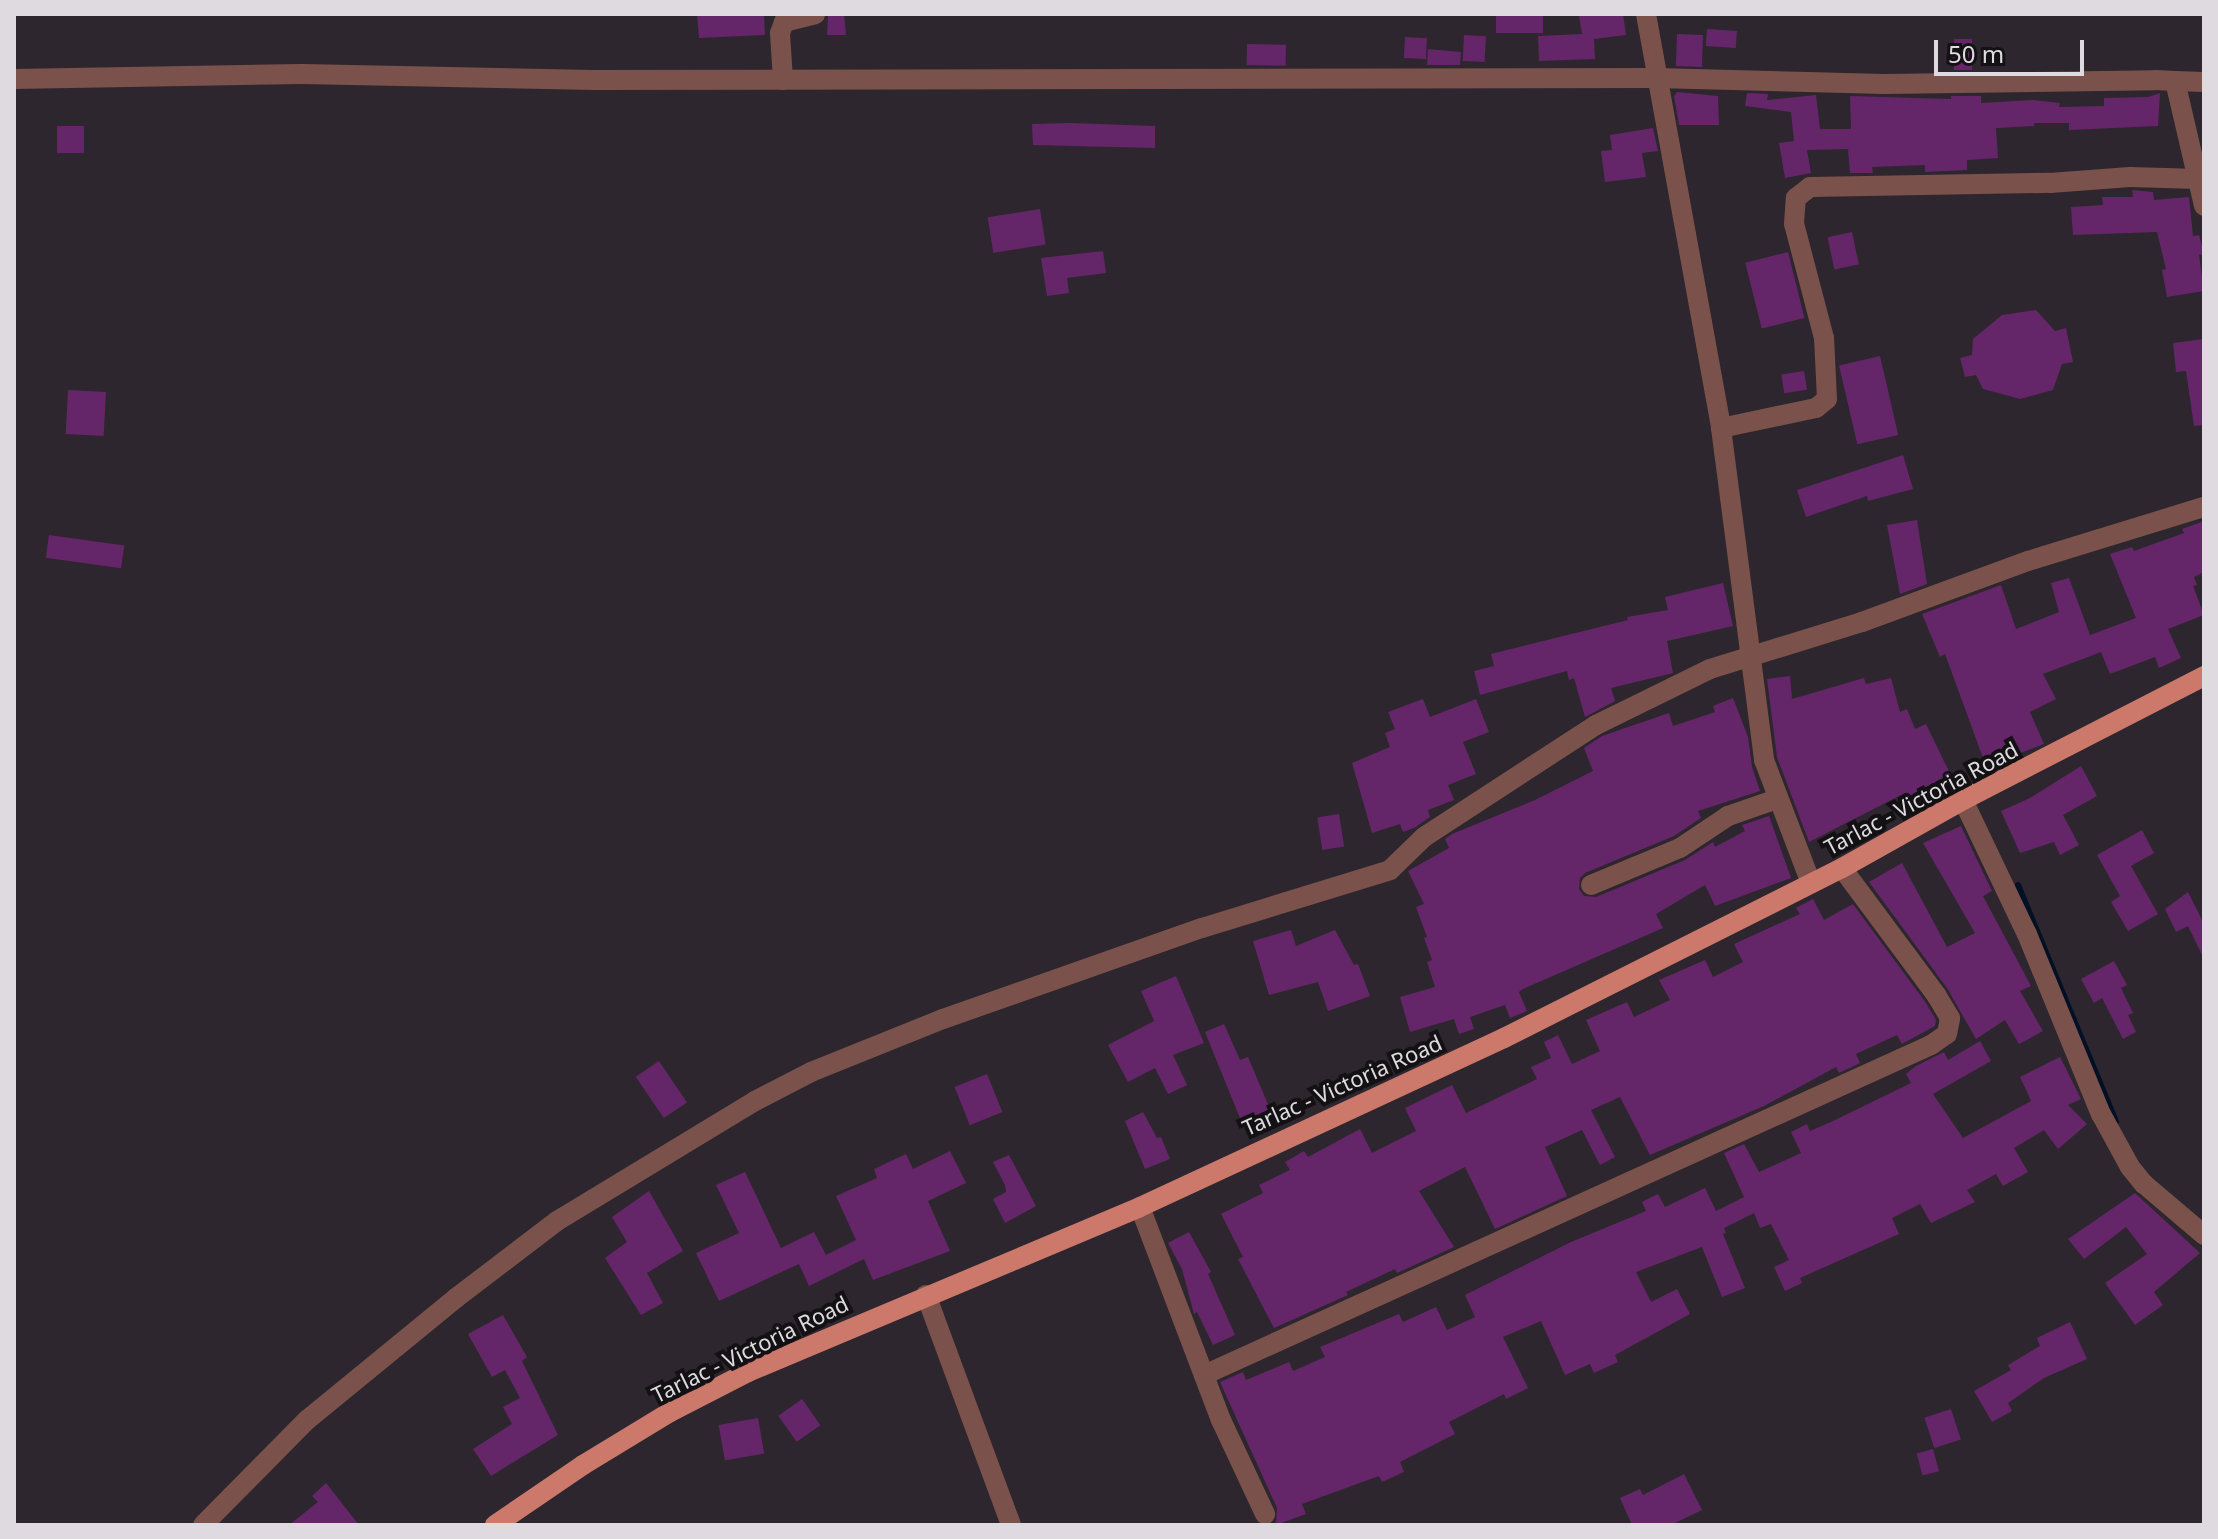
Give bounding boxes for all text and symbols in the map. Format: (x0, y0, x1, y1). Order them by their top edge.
scale bar (1938, 24, 2088, 74)
text: 50 m (1948, 37, 2004, 70)
street label: Tarlac - Victoria Road (1820, 736, 2022, 860)
street label: Tarlac - Victoria Road (1238, 1029, 1446, 1141)
street label: Tarlac - Victoria Road (647, 1290, 853, 1408)

